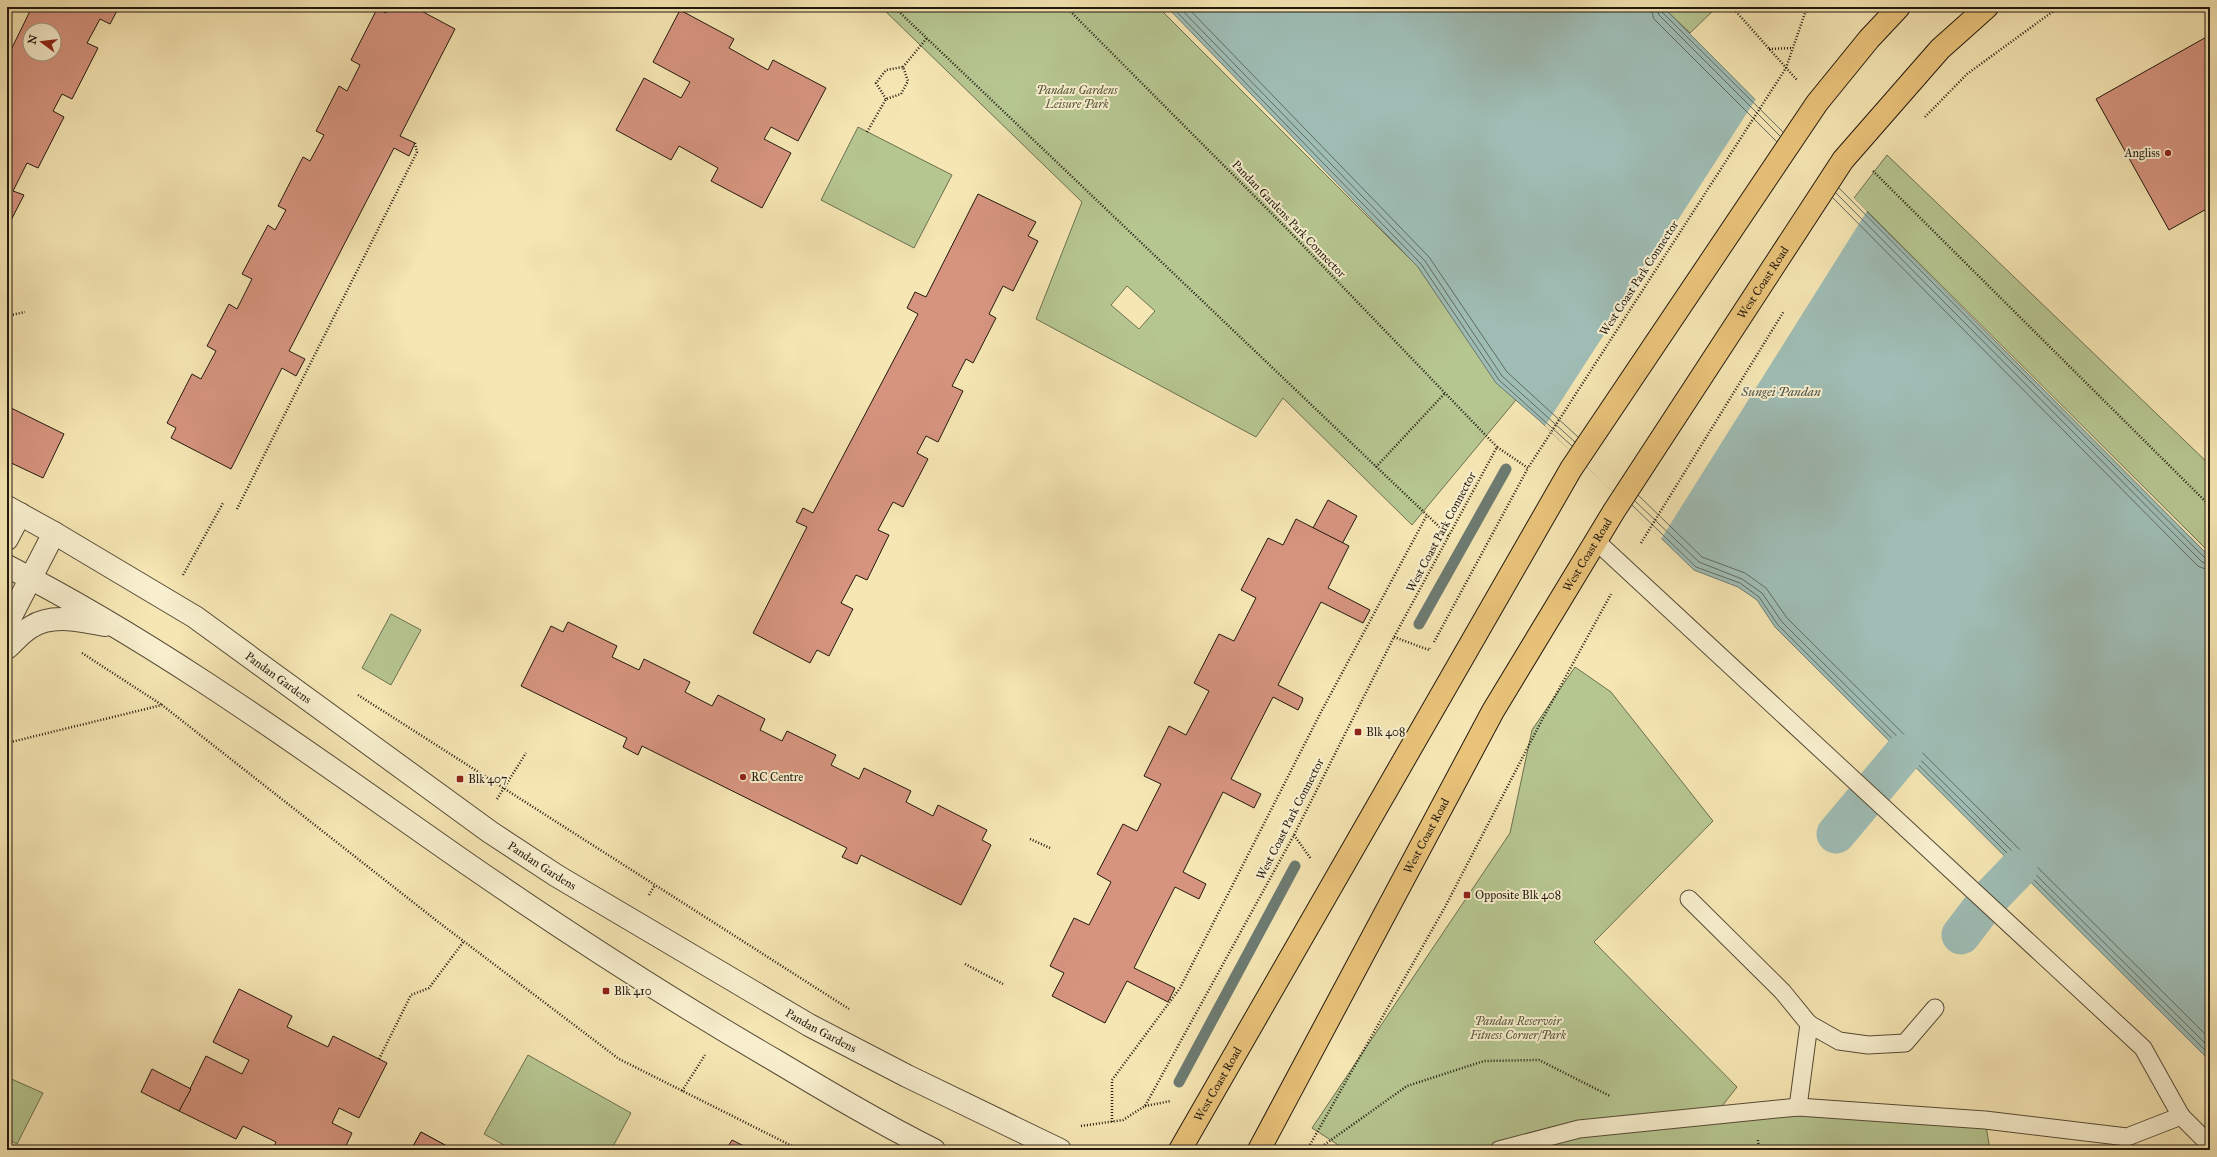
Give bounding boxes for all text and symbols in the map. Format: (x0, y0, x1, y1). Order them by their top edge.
north arrow (22, 22, 62, 62)
text: N (25, 33, 40, 46)
park label: Pandan Gardens Leisure Park (1036, 83, 1118, 111)
place label: Angliss (2124, 146, 2160, 161)
marker: Angliss (2163, 148, 2173, 158)
street label: Pandan Gardens Park Connector (1229, 157, 1349, 281)
street label: West Coast Park Connector (1597, 217, 1682, 338)
street label: West Coast Road (1734, 244, 1792, 321)
water label: Sungei Pandan (1740, 384, 1821, 400)
street label: West Coast Park Connector (1403, 469, 1479, 595)
street label: West Coast Road (1560, 516, 1615, 594)
street label: Pandan Gardens (242, 649, 314, 707)
place label: Blk 408 (1366, 725, 1405, 739)
marker: Blk 408 (1353, 727, 1363, 737)
street label: West Coast Park Connector (1253, 756, 1327, 882)
place label: RC Centre (751, 770, 803, 784)
place label: Blk 407 (468, 772, 507, 786)
marker: RC Centre (738, 772, 748, 782)
marker: Blk 407 (455, 774, 465, 784)
street label: West Coast Road (1401, 796, 1452, 876)
street label: Pandan Gardens (505, 839, 579, 893)
place label: Opposite Blk 408 (1475, 888, 1561, 902)
marker: Opposite Blk 408 (1462, 890, 1472, 900)
place label: Blk 410 (614, 984, 652, 998)
marker: Blk 410 (601, 986, 611, 996)
street label: Pandan Gardens (783, 1006, 859, 1055)
park label: Pandan Reservoir Fitness Corner/Park (1469, 1014, 1567, 1042)
street label: West Coast Road (1191, 1044, 1245, 1124)

